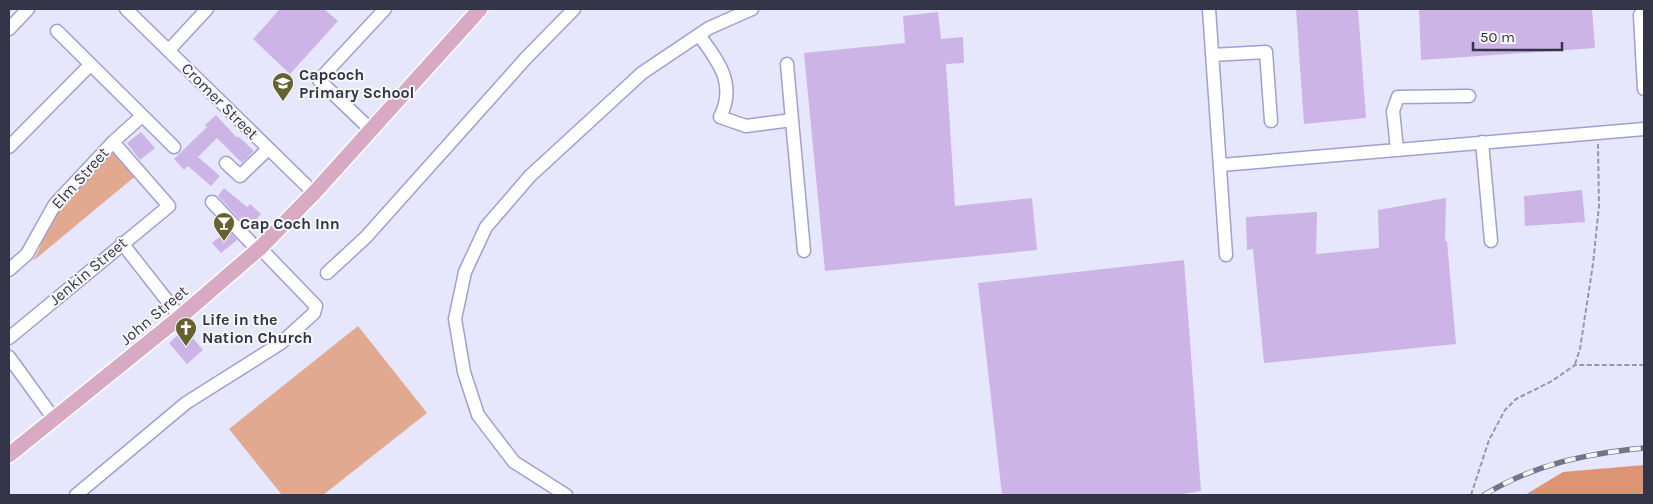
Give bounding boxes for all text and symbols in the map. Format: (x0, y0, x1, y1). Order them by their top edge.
scale bar (1473, 20, 1562, 52)
text: 50 m (1480, 28, 1515, 46)
street label: Cromer Street (178, 59, 262, 143)
place label: Capcoch Primary School (299, 65, 414, 102)
school or university icon: Capcoch Primary School (271, 71, 295, 102)
street label: Elm Street (47, 143, 113, 213)
bar icon: Cap Coch Inn (212, 211, 236, 242)
place label: Cap Coch Inn (240, 214, 340, 233)
street label: Jenkin Street (45, 233, 131, 309)
street label: John Street (116, 281, 192, 349)
place label: Life in the Nation Church (202, 310, 312, 347)
church icon: Life in the Nation Church (174, 316, 198, 347)

